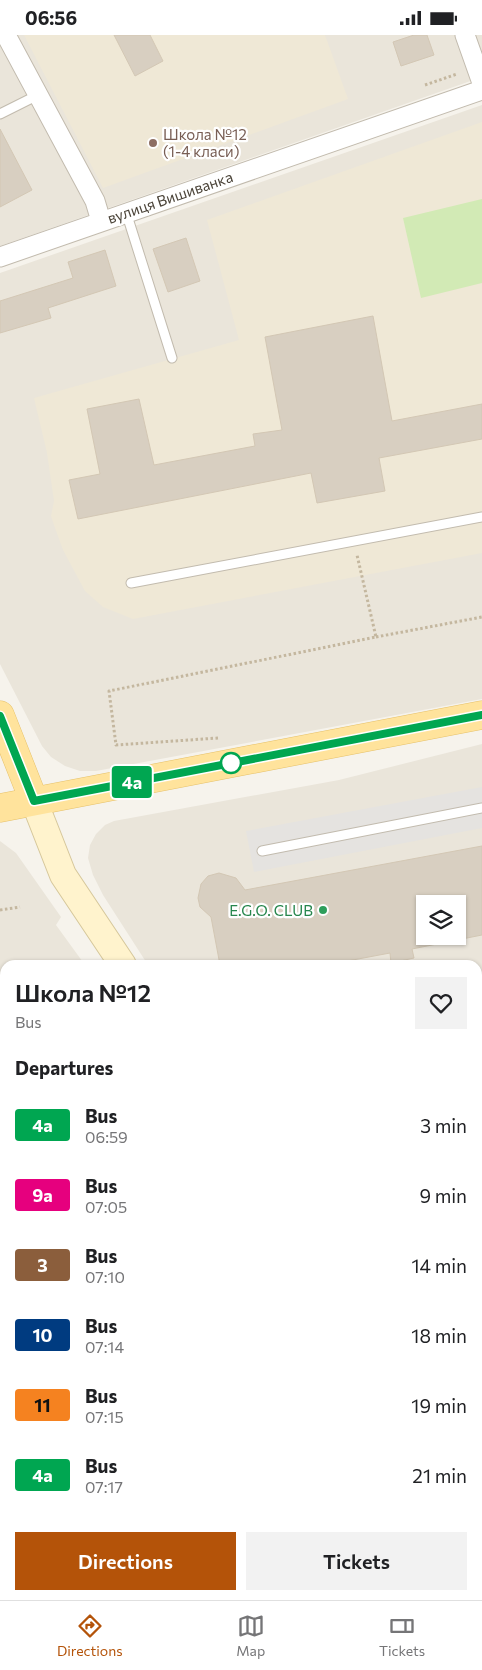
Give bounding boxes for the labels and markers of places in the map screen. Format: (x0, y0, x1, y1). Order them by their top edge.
place label: Школа №12 (1-4 класи) (163, 125, 247, 160)
marker: Школа №12 (1-4 класи) (147, 137, 159, 149)
unlabelled marker (220, 752, 242, 774)
place label: E.G.O. CLUB (229, 901, 313, 919)
marker: E.G.O. CLUB (317, 904, 329, 916)

